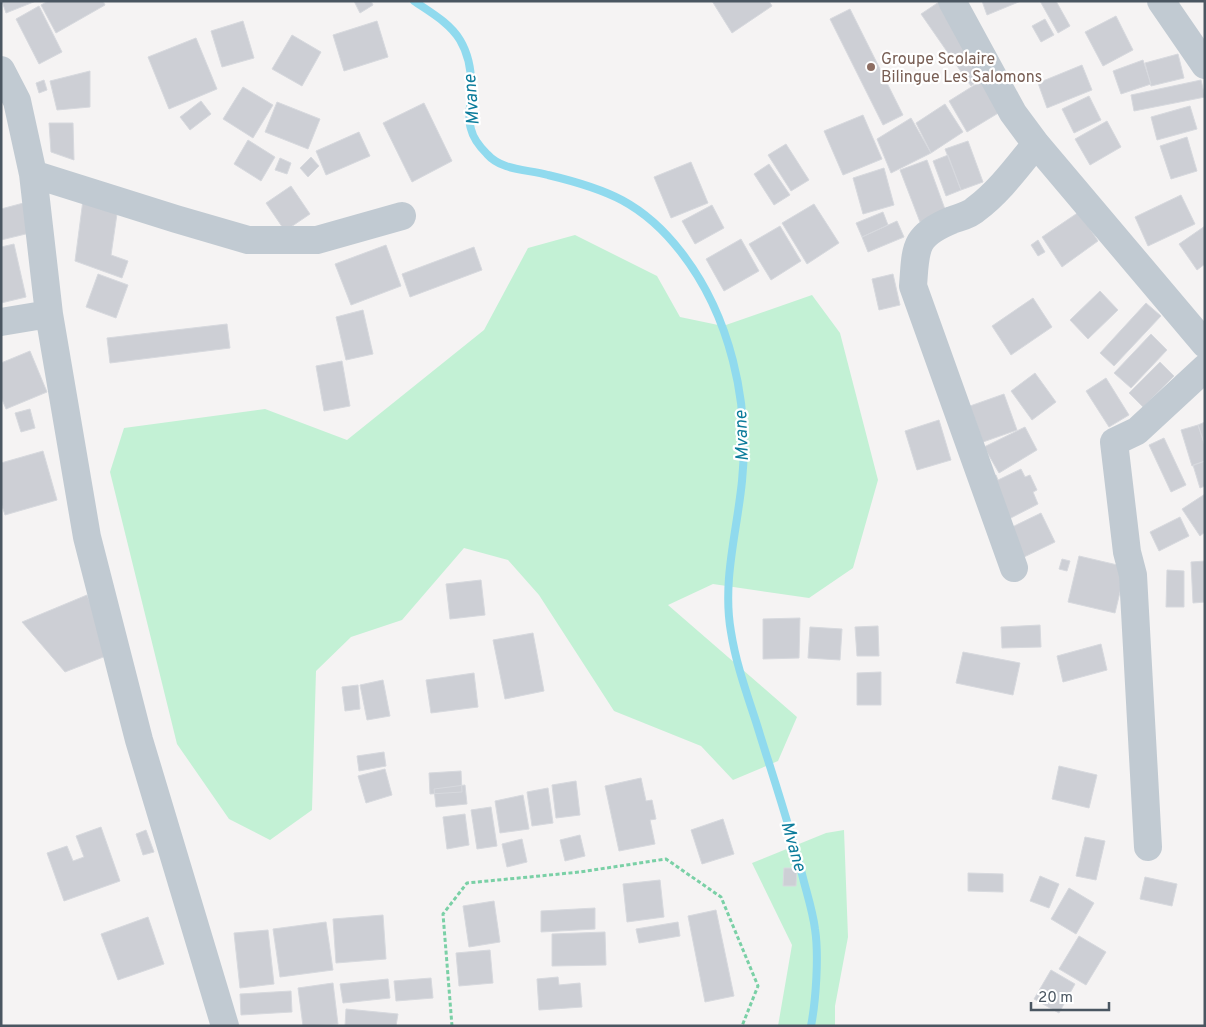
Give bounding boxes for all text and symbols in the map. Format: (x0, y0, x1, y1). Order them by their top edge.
place label: Groupe Scolaire Bilingue Les Salomons (881, 50, 1042, 88)
marker: Groupe Scolaire Bilingue Les Salomons (865, 61, 877, 73)
water label: Mvane (459, 73, 486, 126)
water label: Mvane (730, 409, 755, 462)
water label: Mvane (774, 819, 811, 875)
scale bar (1031, 980, 1108, 1012)
text: 20 m (1038, 989, 1073, 1008)

